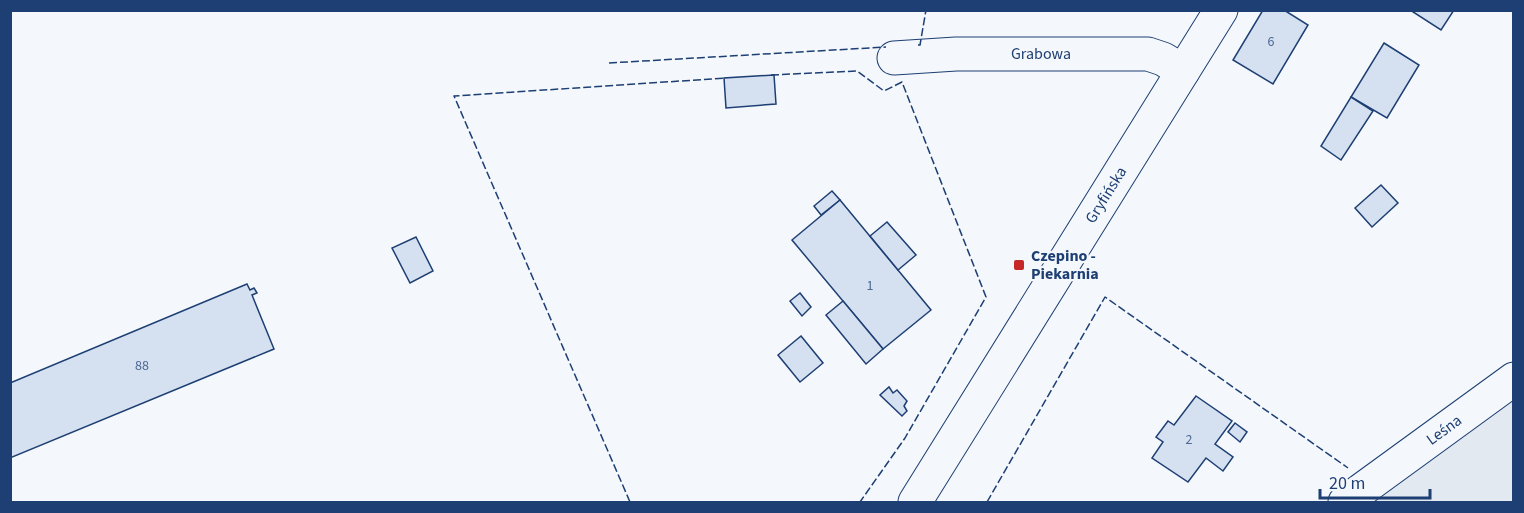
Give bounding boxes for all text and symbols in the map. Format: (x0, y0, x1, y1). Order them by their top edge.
house number: 6 (1268, 32, 1275, 52)
street label: Grabowa (1011, 43, 1071, 65)
street label: Gryfińska (1080, 162, 1132, 228)
place label: Czepino - Piekarnia (1031, 245, 1099, 285)
marker: Czepino - Piekarnia (1012, 258, 1026, 272)
house number: 1 (867, 276, 874, 296)
house number: 88 (135, 356, 149, 376)
street label: Leśna (1422, 410, 1466, 450)
house number: 2 (1186, 430, 1193, 450)
scale bar (1320, 462, 1430, 500)
text: 20 m (1329, 471, 1365, 496)

